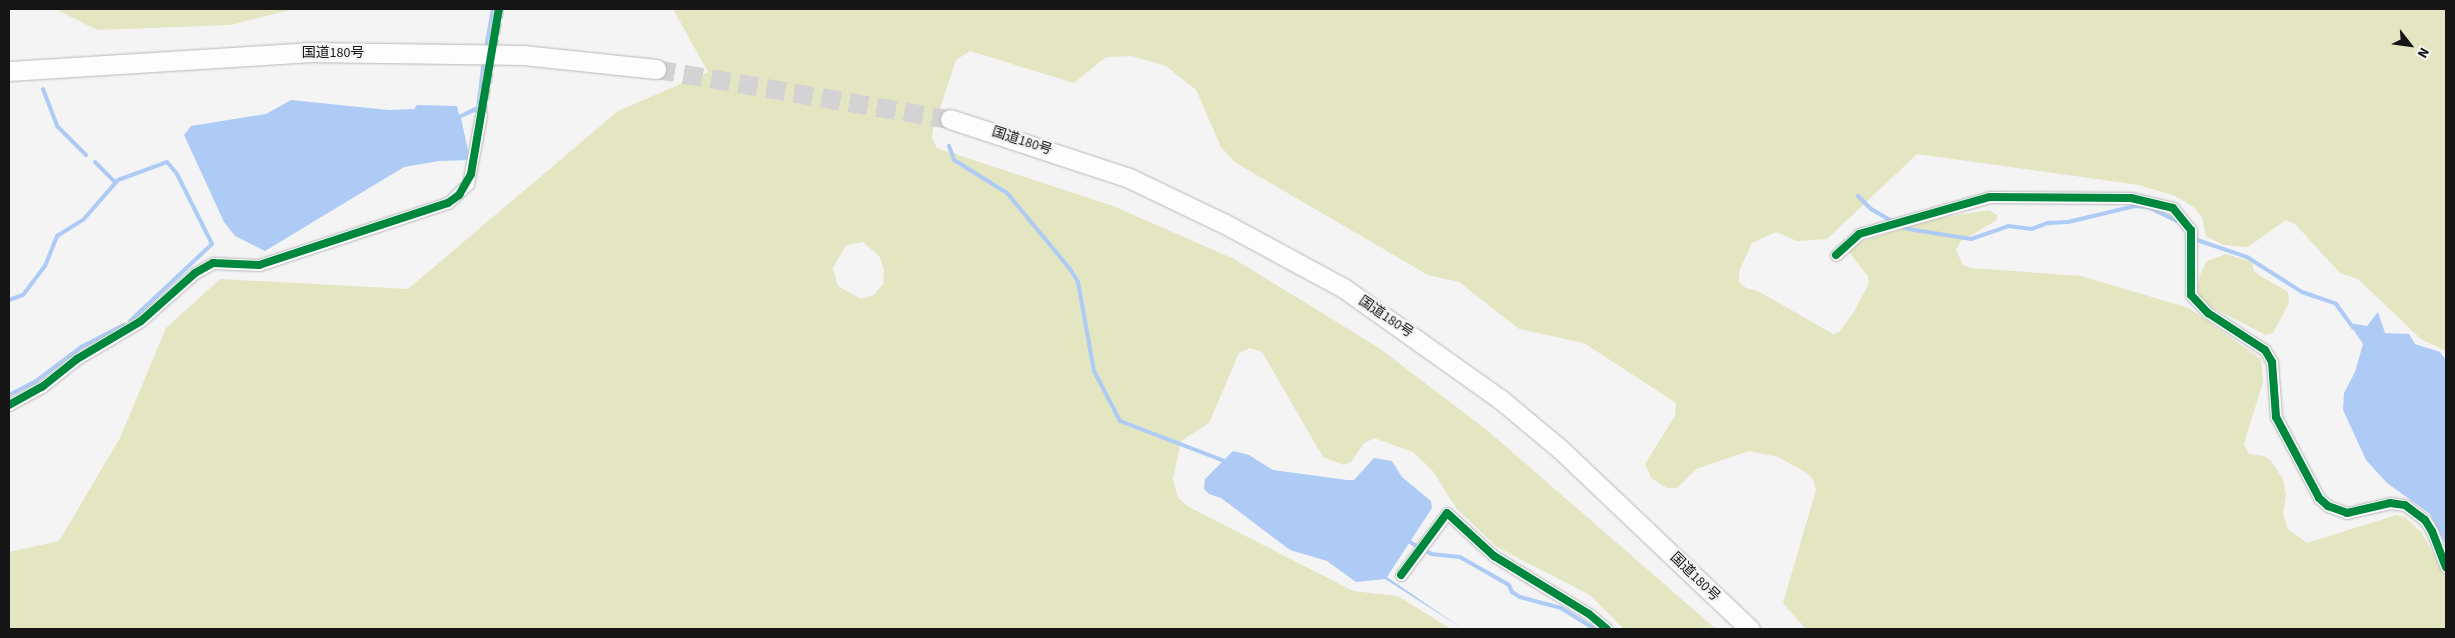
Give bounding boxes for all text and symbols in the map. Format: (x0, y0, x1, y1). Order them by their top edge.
north arrow (2385, 20, 2435, 70)
text: N (2412, 43, 2434, 62)
street label: 国道180号 (302, 45, 364, 61)
street label: 国道180号 (990, 123, 1054, 159)
street label: 国道180号 (1355, 292, 1417, 342)
street label: 国道180号 (1667, 549, 1723, 605)

